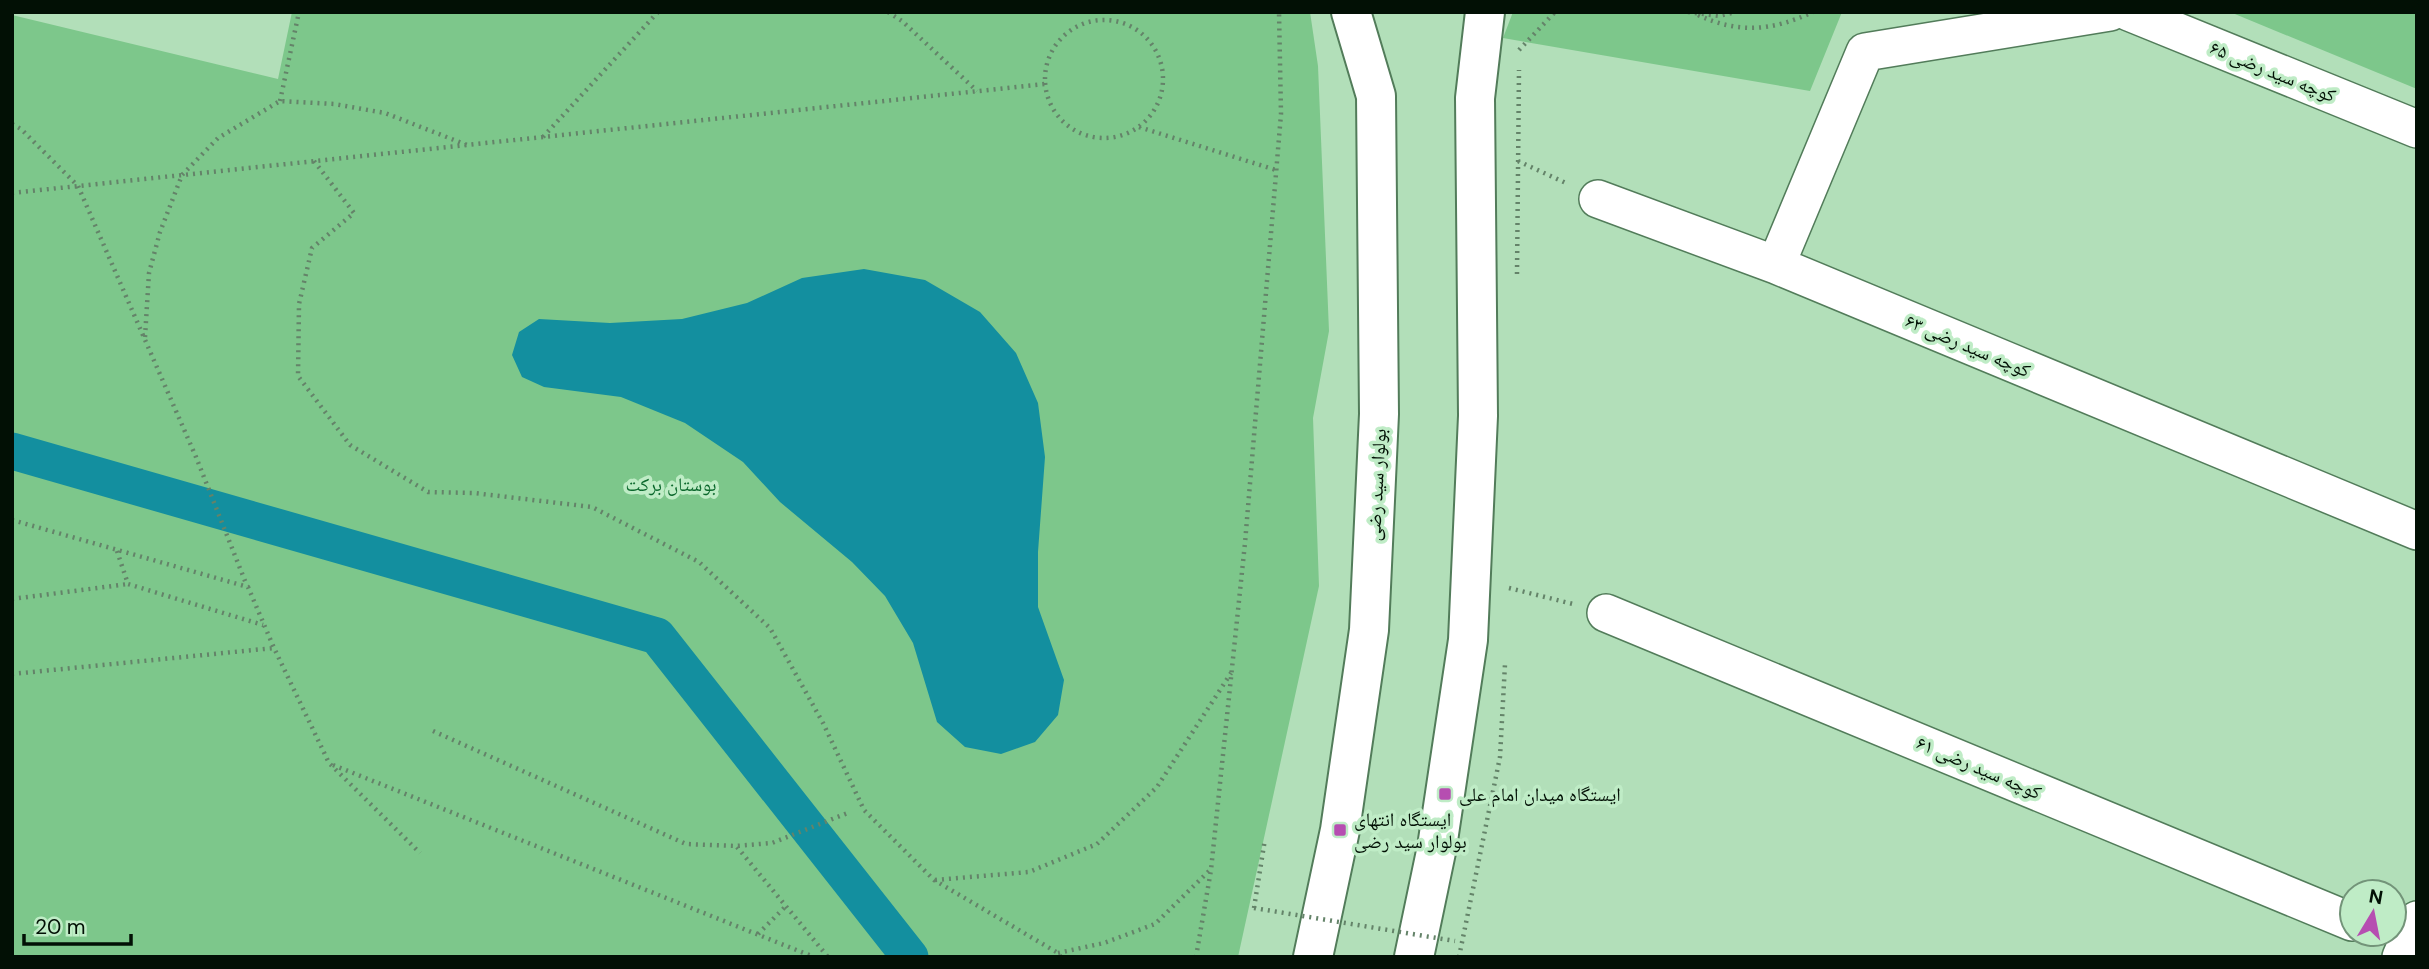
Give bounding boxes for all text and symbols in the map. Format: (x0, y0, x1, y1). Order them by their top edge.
street label: کوچه سید رضی ۶۵ (2206, 35, 2339, 108)
street label: کوچه سید رضی ۶۳ (1902, 308, 2034, 383)
street label: بولوار سید رضی (1361, 428, 1392, 542)
park label: بوستان برکت (626, 472, 716, 497)
street label: کوچه سید رضی ۶۱ (1913, 730, 2045, 805)
place label: ایستگاه میدان امام علی (1459, 782, 1621, 808)
marker: ایستگاه میدان امام علی (1437, 786, 1453, 802)
place label: ایستگاه انتهای بولوار سید رضی (1354, 807, 1467, 854)
marker: ایستگاه انتهای بولوار سید رضی (1332, 822, 1348, 838)
north arrow (2338, 878, 2408, 948)
text: N (2367, 883, 2385, 910)
scale bar (24, 902, 131, 946)
text: 20 m (35, 913, 86, 941)

